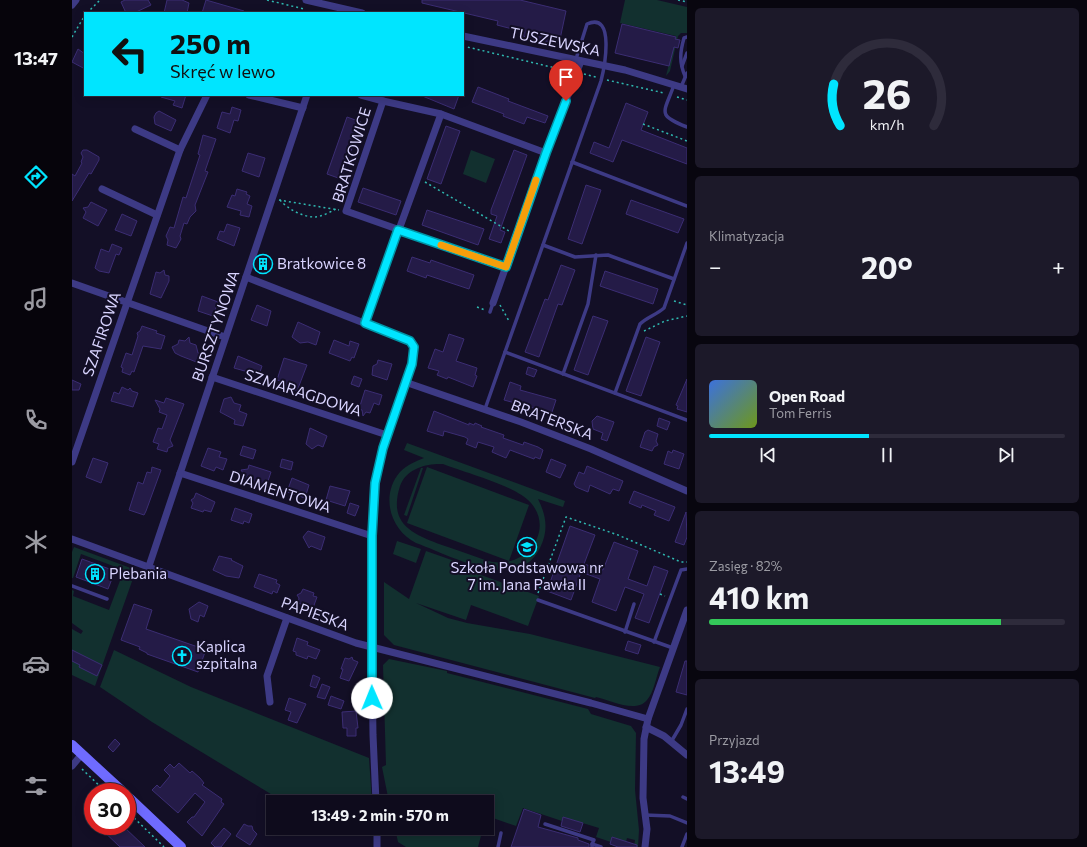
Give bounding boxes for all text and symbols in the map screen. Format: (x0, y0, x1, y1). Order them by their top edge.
street label: TUSZEWSKA (508, 23, 602, 59)
text: 250 m (170, 26, 251, 60)
icon: left (104, 28, 156, 80)
text: 13:47 (14, 47, 58, 69)
text: Skręć w lewo (170, 60, 276, 82)
pin (549, 60, 583, 101)
icon: arrive (555, 66, 577, 88)
text: 26 (862, 67, 912, 118)
street label: BRATKOWICE (328, 105, 374, 204)
text: km/h (870, 114, 904, 132)
icon: directions (22, 163, 50, 191)
text: Klimatyzacja (709, 228, 784, 244)
text: 20° (861, 248, 913, 285)
building icon: Bratkowice 8 (252, 253, 274, 275)
text: − (709, 253, 722, 280)
text: + (1052, 253, 1065, 280)
place label: Bratkowice 8 (277, 254, 366, 272)
street label: BURSZTYNOWA (188, 268, 243, 384)
icon: music (22, 285, 50, 313)
street label: SZAFIROWA (78, 289, 124, 378)
street label: SZMARAGDOWA (242, 365, 364, 419)
text: Open Road (769, 387, 845, 405)
street label: BRATERSKA (509, 395, 596, 443)
text: Tom Ferris (769, 405, 832, 421)
icon: phone (22, 406, 50, 434)
icon: previous (757, 444, 779, 466)
icon: pause (876, 444, 898, 466)
icon: next (995, 444, 1017, 466)
street label: DIAMENTOWA (227, 466, 333, 516)
icon: climate (22, 528, 50, 556)
school or university icon: Szkoła Podstawowa nr 7 im. Jana Pawła II (516, 536, 538, 558)
place label: Szkoła Podstawowa nr 7 im. Jana Pawła II (450, 558, 604, 593)
text: Zasięg · 82% (709, 558, 782, 574)
building icon: Plebania (84, 563, 106, 585)
place label: Plebania (109, 564, 167, 582)
text: 410 km (709, 578, 809, 615)
street label: PAPIESKA (279, 593, 352, 634)
place label: Kaplica szpitalna (196, 637, 257, 672)
church icon: Kaplica szpitalna (171, 645, 193, 667)
icon: car (22, 650, 50, 678)
position arrow (351, 677, 393, 719)
text: Przyjazd (709, 732, 760, 748)
text: 13:49 (709, 752, 785, 789)
icon: filters (22, 772, 50, 800)
speed limit sign: 30 (84, 783, 136, 835)
text: 13:49 · 2 min · 570 m (311, 806, 449, 824)

